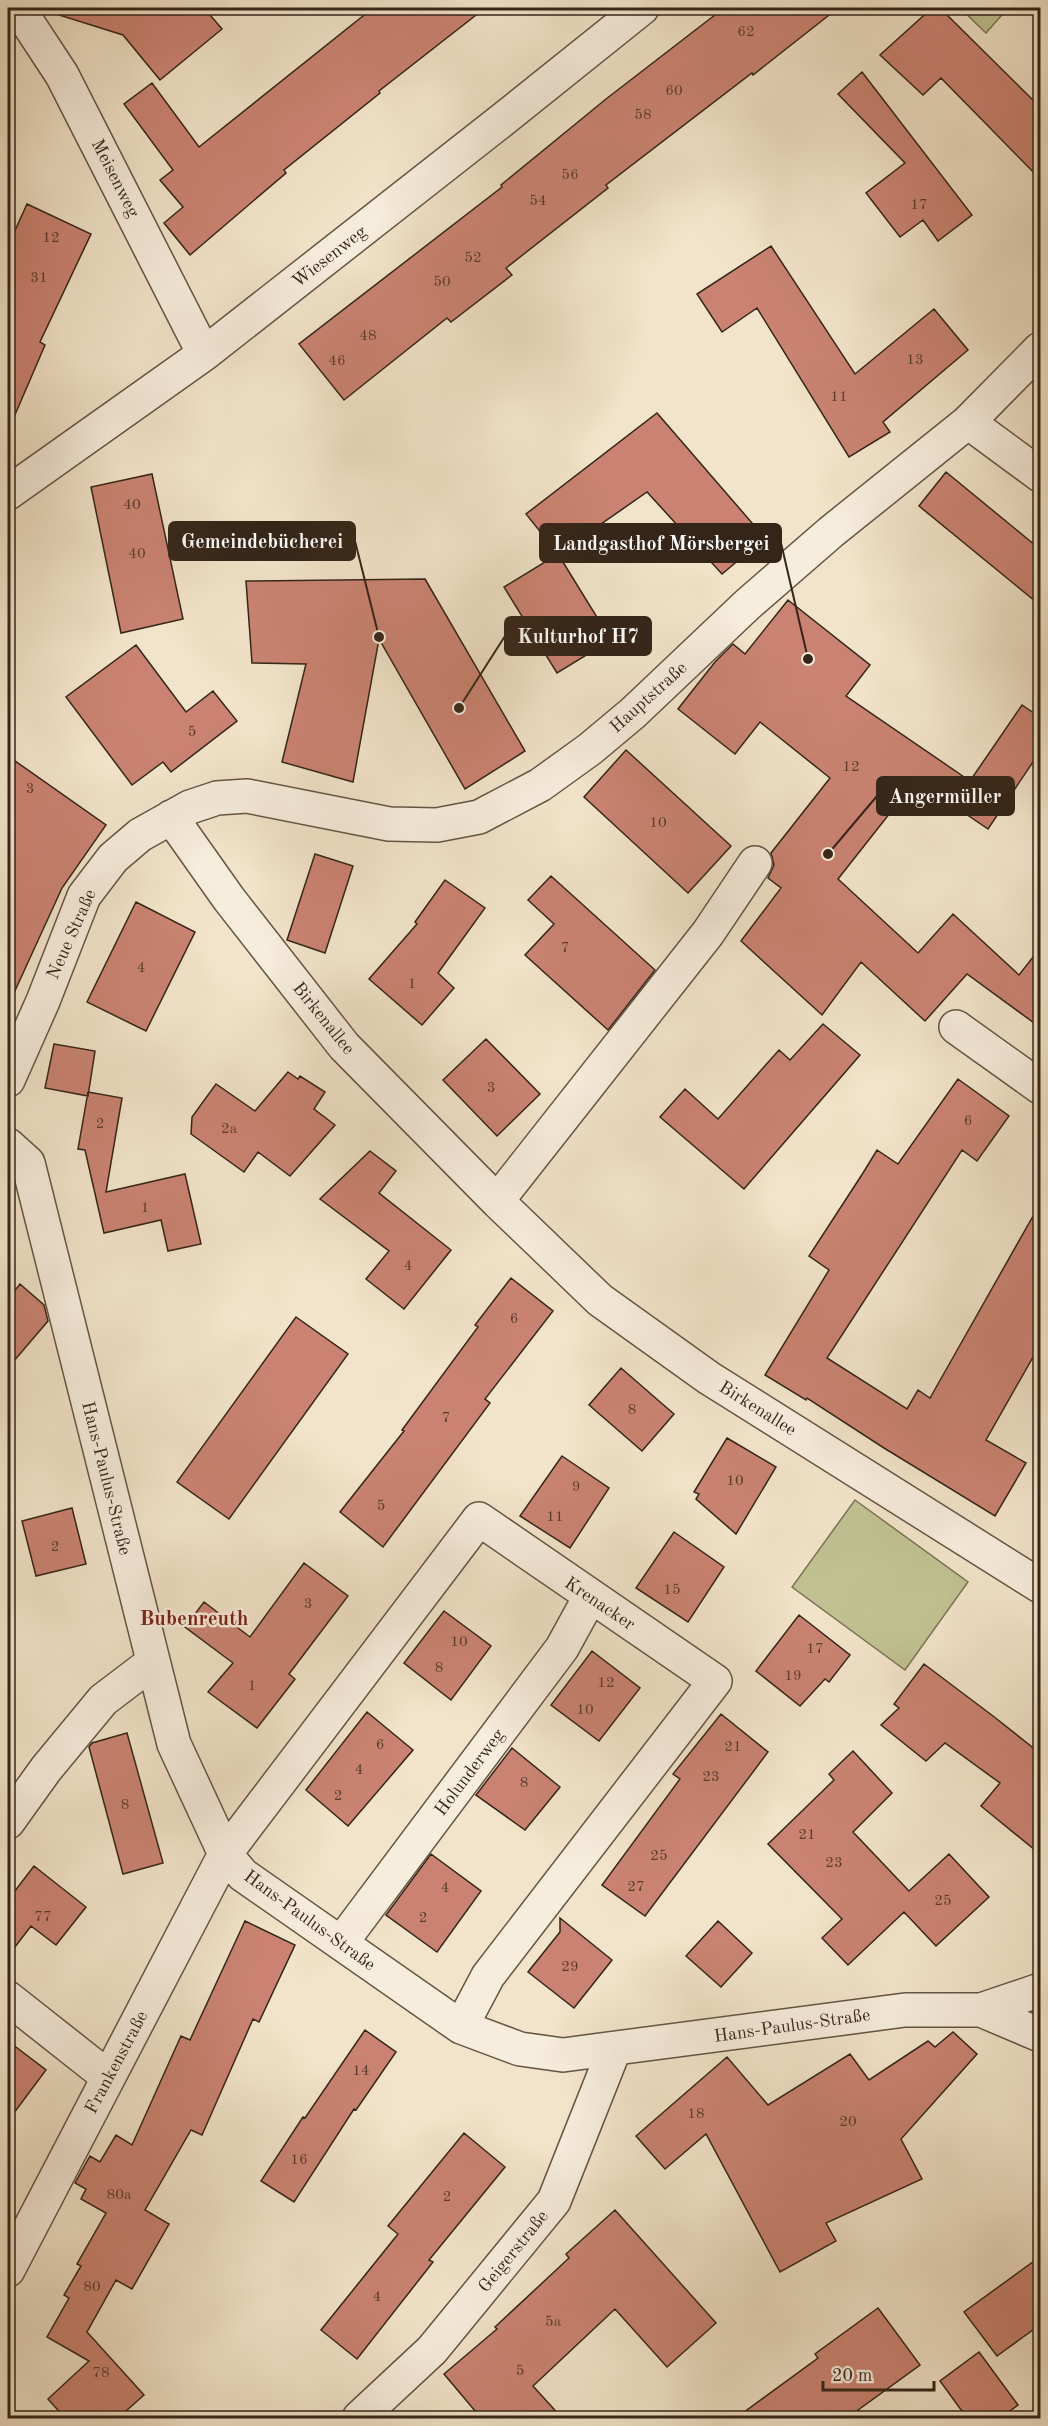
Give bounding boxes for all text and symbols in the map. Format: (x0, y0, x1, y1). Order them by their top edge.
house number: 62 (737, 25, 755, 40)
house number: 60 (665, 84, 683, 99)
house number: 58 (634, 108, 652, 123)
street label: Meisenweg (88, 136, 143, 221)
house number: 56 (561, 168, 579, 183)
house number: 54 (529, 194, 547, 209)
house number: 17 (910, 198, 928, 213)
street label: Wiesenweg (289, 222, 370, 291)
house number: 12 (42, 231, 60, 246)
house number: 52 (464, 251, 482, 266)
house number: 31 (30, 271, 48, 286)
house number: 50 (433, 275, 451, 290)
house number: 48 (359, 329, 377, 344)
house number: 13 (906, 353, 924, 368)
house number: 46 (328, 354, 346, 369)
house number: 11 (830, 390, 848, 405)
house number: 40 (123, 498, 141, 513)
callout: Gemeindebücherei (169, 522, 355, 560)
callout: Landgasthof Mörsbergei (540, 524, 781, 562)
text: Gemeindebücherei (181, 533, 343, 553)
text: Landgasthof Mörsbergei (553, 535, 769, 555)
house number: 40 (128, 547, 146, 562)
callout: Kulturhof H7 (505, 617, 651, 655)
text: Kulturhof H7 (517, 628, 639, 648)
street label: Hauptstraße (607, 659, 691, 737)
house number: 5 (188, 725, 196, 740)
house number: 12 (842, 760, 860, 775)
callout: Angermüller (877, 777, 1014, 815)
house number: 3 (26, 782, 34, 797)
text: Angermüller (889, 788, 1002, 808)
house number: 10 (649, 816, 667, 831)
street label: Neue Straße (44, 887, 100, 982)
house number: 7 (561, 941, 569, 956)
house number: 4 (137, 961, 145, 976)
house number: 1 (408, 977, 416, 992)
street label: Birkenallee (289, 979, 358, 1058)
house number: 3 (487, 1081, 495, 1096)
house number: 6 (964, 1114, 972, 1129)
house number: 2 (96, 1117, 104, 1132)
house number: 2a (221, 1122, 238, 1137)
house number: 1 (141, 1201, 149, 1216)
house number: 4 (404, 1259, 412, 1274)
house number: 6 (510, 1312, 518, 1327)
street label: Birkenallee (716, 1378, 799, 1440)
street label: Hans-Paulus-Straße (78, 1400, 134, 1557)
house number: 8 (628, 1403, 636, 1418)
house number: 7 (442, 1411, 450, 1426)
house number: 10 (726, 1474, 744, 1489)
house number: 9 (572, 1480, 580, 1495)
house number: 5 (377, 1499, 385, 1514)
house number: 11 (546, 1510, 564, 1525)
house number: 2 (51, 1540, 59, 1555)
street label: Krenacker (561, 1574, 638, 1634)
house number: 15 (663, 1583, 681, 1598)
house number: 3 (304, 1597, 312, 1612)
district label: Bubenreuth (139, 1609, 249, 1630)
house number: 10 (450, 1635, 468, 1650)
house number: 17 (806, 1642, 824, 1657)
house number: 8 (435, 1661, 443, 1676)
house number: 19 (784, 1669, 802, 1684)
house number: 12 (597, 1676, 615, 1691)
house number: 1 (248, 1679, 256, 1694)
house number: 10 (576, 1703, 594, 1718)
street label: Holunderweg (431, 1726, 508, 1819)
house number: 6 (376, 1738, 384, 1753)
house number: 21 (724, 1740, 742, 1755)
house number: 4 (355, 1763, 363, 1778)
house number: 23 (702, 1770, 720, 1785)
house number: 8 (520, 1776, 528, 1791)
house number: 2 (334, 1789, 342, 1804)
house number: 8 (121, 1798, 129, 1813)
house number: 21 (798, 1828, 816, 1843)
house number: 25 (650, 1849, 668, 1864)
house number: 23 (825, 1856, 843, 1871)
street label: Hans-Paulus-Straße (240, 1867, 378, 1974)
house number: 27 (627, 1880, 645, 1895)
house number: 4 (441, 1881, 449, 1896)
house number: 25 (934, 1894, 952, 1909)
house number: 77 (34, 1910, 52, 1925)
house number: 2 (419, 1911, 427, 1926)
house number: 29 (561, 1960, 579, 1975)
street label: Hans-Paulus-Straße (713, 2006, 871, 2046)
street label: Frankenstraße (82, 2008, 152, 2117)
house number: 14 (352, 2064, 370, 2079)
house number: 18 (687, 2107, 705, 2122)
house number: 20 (839, 2115, 857, 2130)
house number: 16 (290, 2153, 308, 2168)
house number: 80a (107, 2188, 132, 2203)
house number: 2 (443, 2190, 451, 2205)
street label: Geigerstraße (475, 2207, 552, 2296)
house number: 80 (83, 2280, 101, 2295)
house number: 4 (373, 2290, 381, 2305)
house number: 5a (545, 2315, 562, 2330)
scale bar (823, 2354, 934, 2392)
house number: 5 (516, 2364, 524, 2379)
house number: 78 (92, 2366, 110, 2381)
text: 20 m (832, 2367, 872, 2385)

